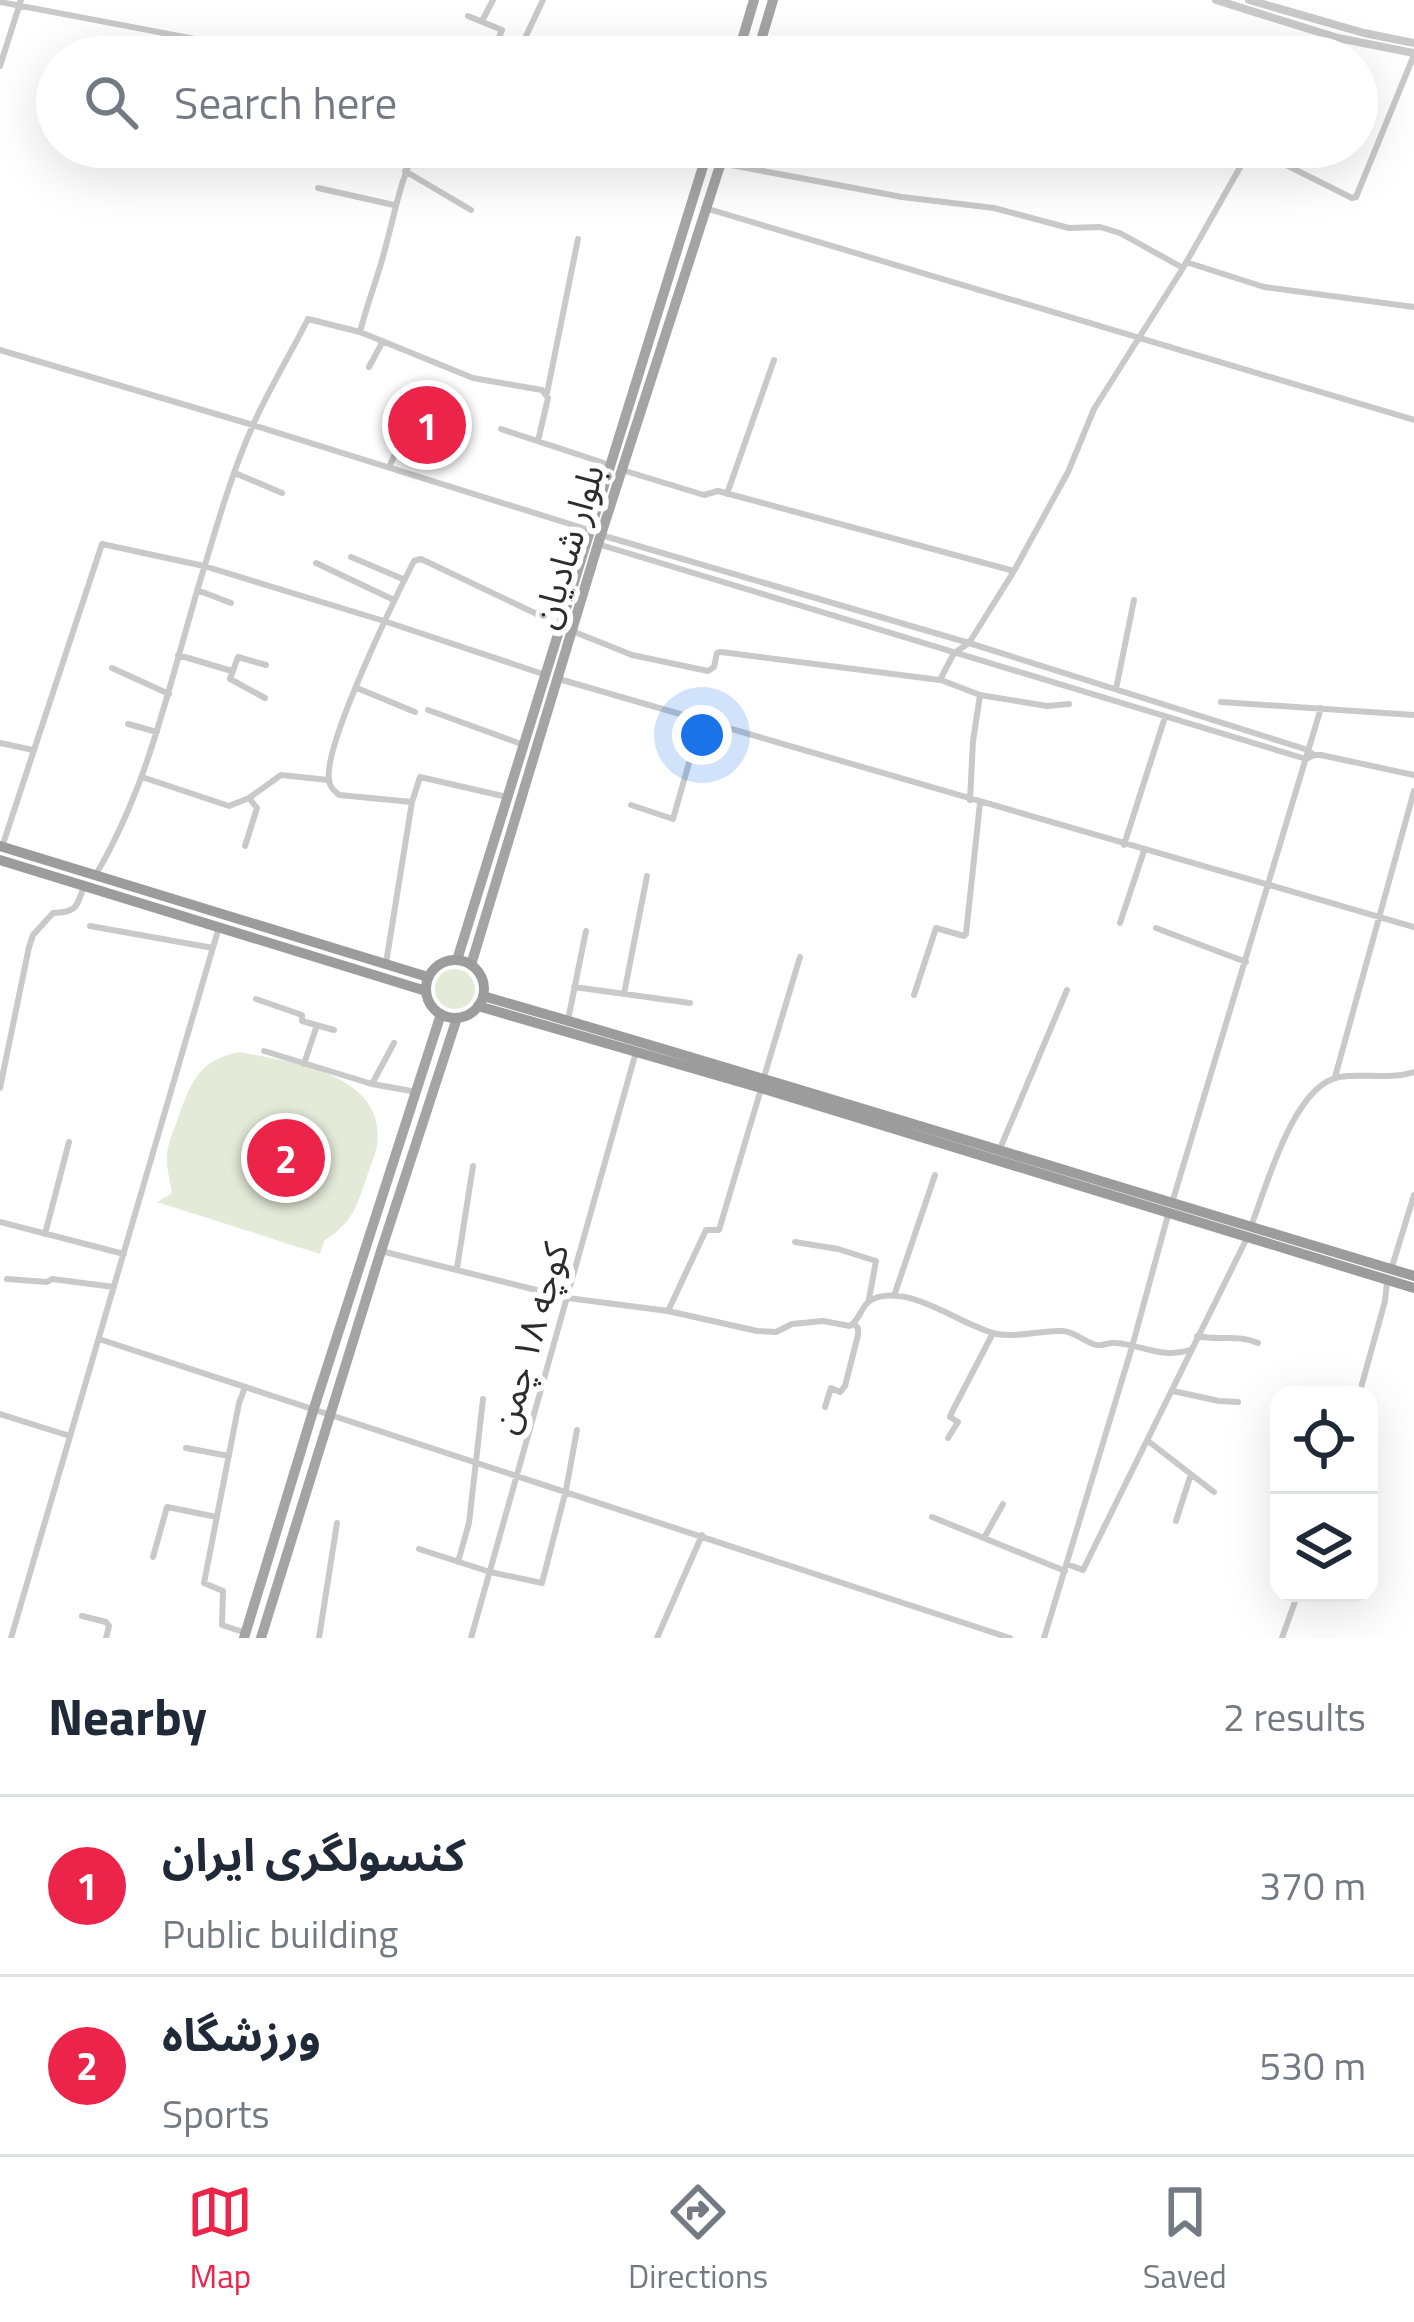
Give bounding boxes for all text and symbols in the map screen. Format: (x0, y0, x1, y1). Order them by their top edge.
search box (36, 36, 1378, 168)
text: Search here (174, 68, 397, 136)
icon: search (78, 69, 144, 135)
pin: 1 (388, 380, 466, 470)
street label: بلوار شادیان (516, 457, 618, 635)
your location (672, 705, 732, 765)
pin: 2 (247, 1113, 325, 1203)
street label: كوچه ١٨ چمن (476, 1235, 583, 1440)
map controls (1270, 1386, 1378, 1602)
button: locate (1270, 1386, 1378, 1494)
button: layers (1270, 1494, 1378, 1602)
text: Nearby (48, 1677, 207, 1755)
text: 2 results (1223, 1687, 1366, 1746)
text: کنسولگری ایران (162, 1820, 466, 1888)
text: 1 (76, 1856, 98, 1915)
text: 370 m (1259, 1856, 1366, 1915)
text: Public building (162, 1904, 398, 1963)
text: ورزشگاه (162, 2000, 321, 2068)
text: 2 (76, 2036, 98, 2095)
text: 530 m (1259, 2036, 1366, 2095)
text: Sports (162, 2084, 270, 2143)
tab: Map (187, 2179, 253, 2301)
tab: Directions (628, 2179, 768, 2301)
tab: Saved (1143, 2179, 1227, 2301)

